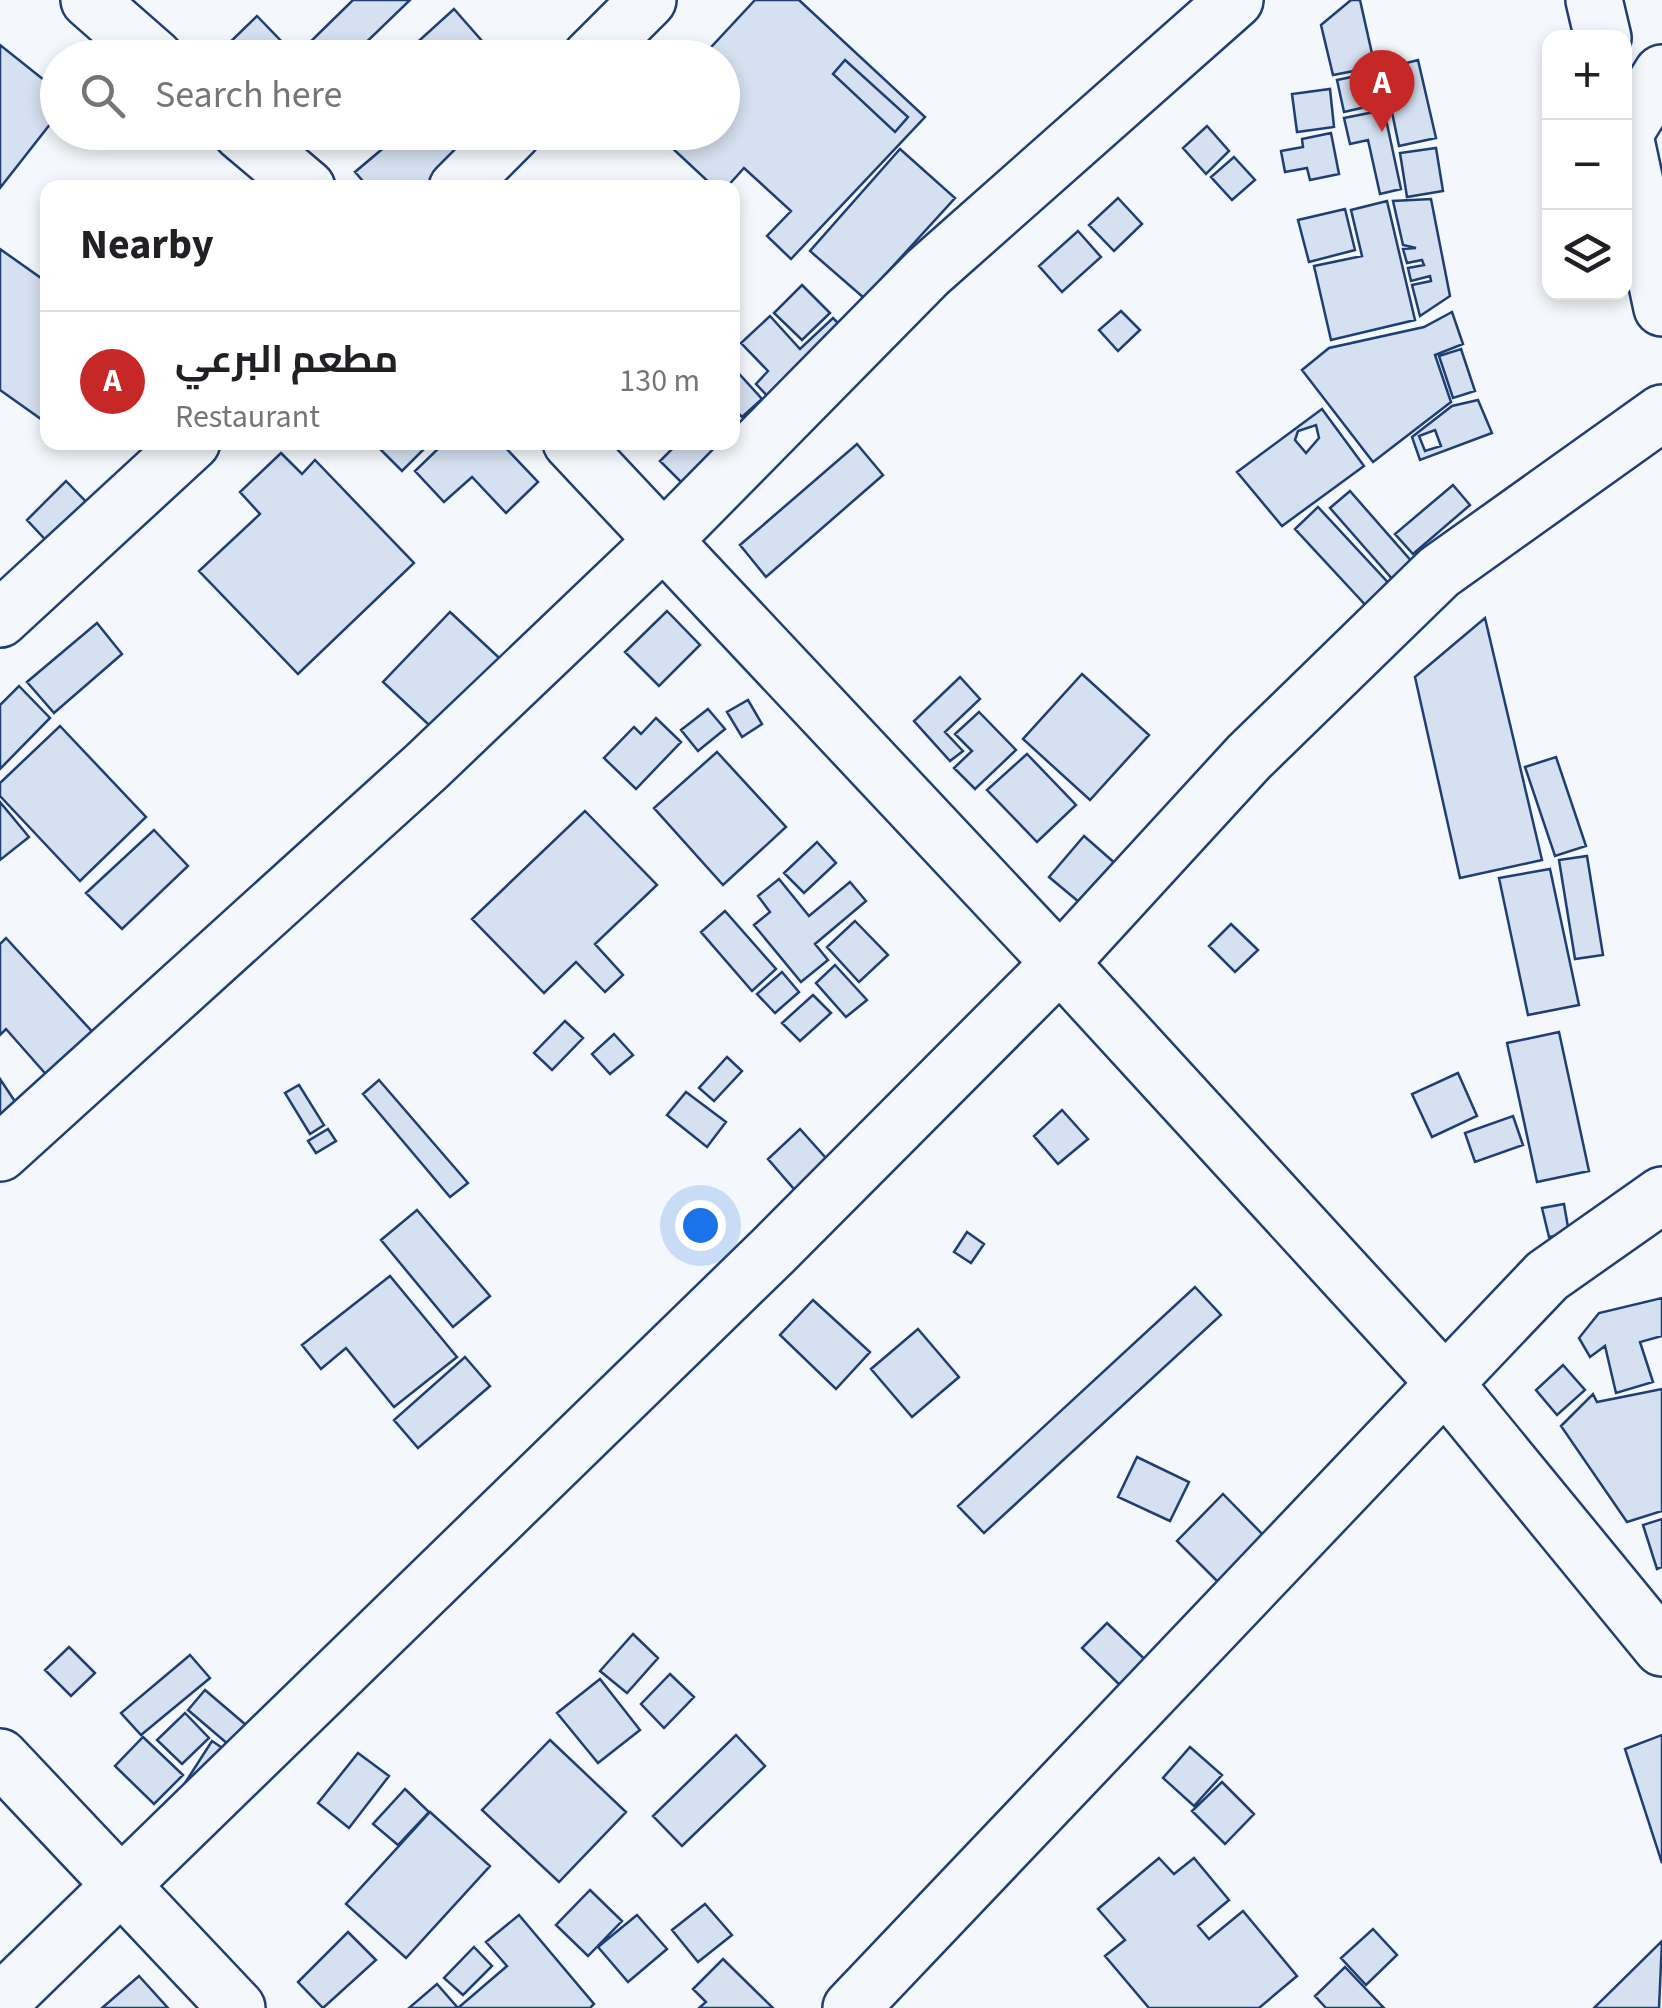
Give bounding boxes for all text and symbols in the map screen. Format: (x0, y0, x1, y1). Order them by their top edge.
map controls (1542, 30, 1632, 300)
button: + (1542, 30, 1632, 120)
search box (40, 40, 740, 150)
pin: A (1350, 49, 1414, 132)
icon: search (75, 68, 130, 123)
text: Search here (155, 68, 342, 122)
button: − (1542, 120, 1632, 210)
button: layers (1542, 210, 1632, 300)
text: Nearby (80, 215, 214, 275)
text: مطعم البرعي (175, 333, 398, 387)
text: A (103, 358, 122, 404)
text: 130 m (619, 358, 700, 404)
text: Restaurant (175, 394, 320, 440)
your location (675, 1200, 726, 1251)

